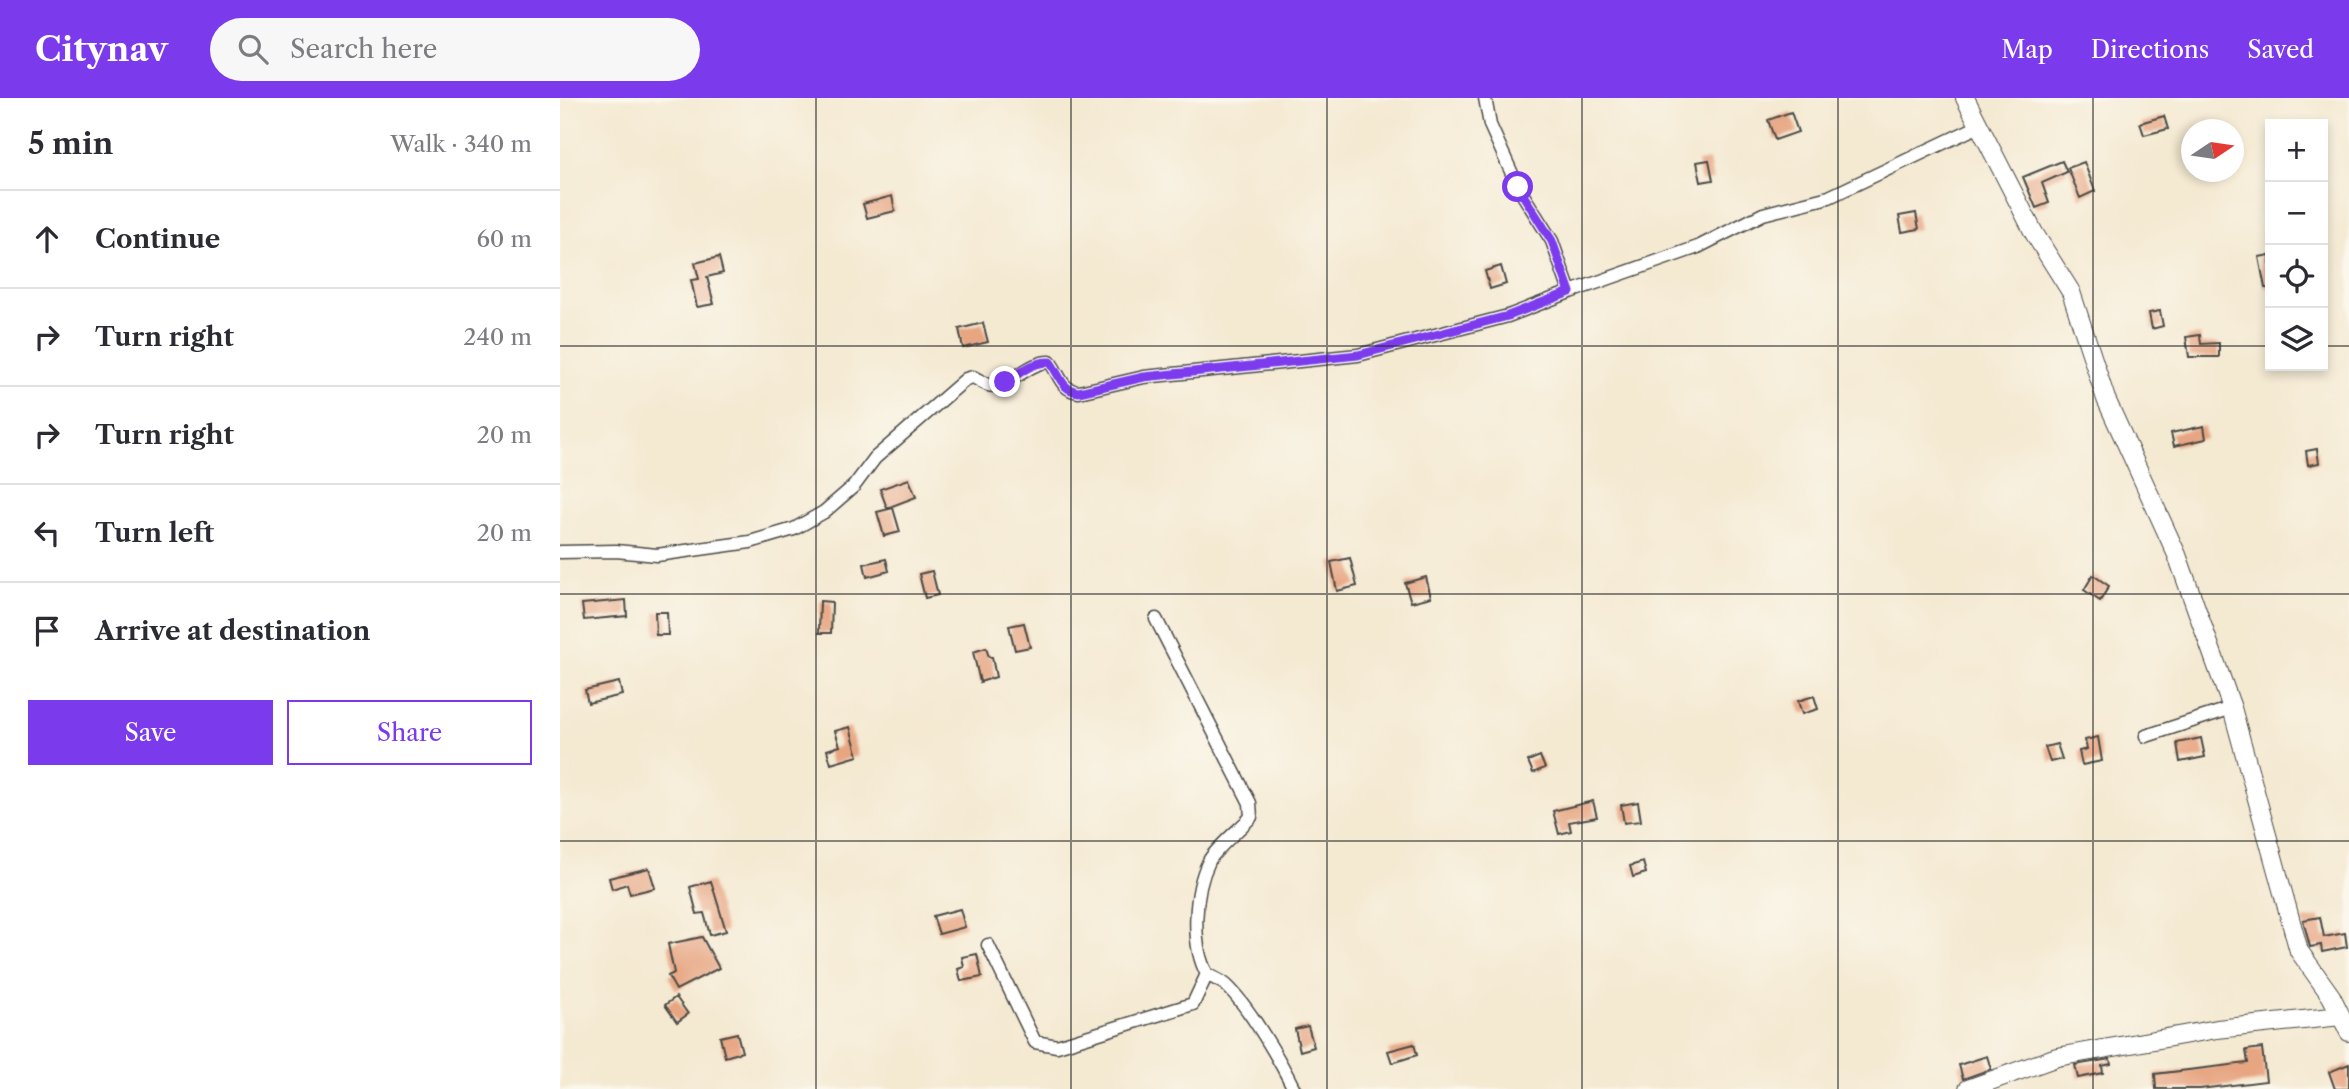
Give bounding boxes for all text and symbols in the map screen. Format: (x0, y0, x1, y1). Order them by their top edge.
search box (210, 18, 700, 81)
text: Citynav (35, 29, 168, 70)
icon: search (234, 30, 272, 68)
text: Search here (290, 33, 437, 65)
text: Map (2001, 35, 2053, 64)
text: Directions (2091, 35, 2209, 64)
text: Saved (2247, 35, 2314, 64)
north arrow (2181, 119, 2244, 182)
map controls (2265, 119, 2328, 371)
button: + (2265, 119, 2328, 182)
text: 5 min (28, 125, 113, 162)
text: Walk · 340 m (390, 130, 532, 158)
route start (1502, 171, 1533, 202)
button: − (2265, 182, 2328, 245)
icon: ahead (28, 220, 66, 258)
text: Continue (95, 223, 220, 255)
text: 60 m (476, 225, 532, 253)
button: locate (2265, 245, 2328, 308)
button: layers (2265, 308, 2328, 371)
icon: right (28, 318, 66, 356)
text: Turn right (95, 321, 234, 353)
text: 240 m (463, 323, 532, 351)
route end (989, 366, 1020, 397)
icon: right (28, 416, 66, 454)
text: Turn right (95, 419, 234, 451)
text: 20 m (477, 421, 532, 449)
icon: left (28, 514, 66, 552)
text: Turn left (95, 517, 214, 549)
text: 20 m (477, 519, 532, 547)
icon: arrive (28, 612, 66, 650)
text: Arrive at destination (95, 615, 370, 647)
button: Save (28, 700, 273, 765)
button: Share (287, 700, 532, 765)

